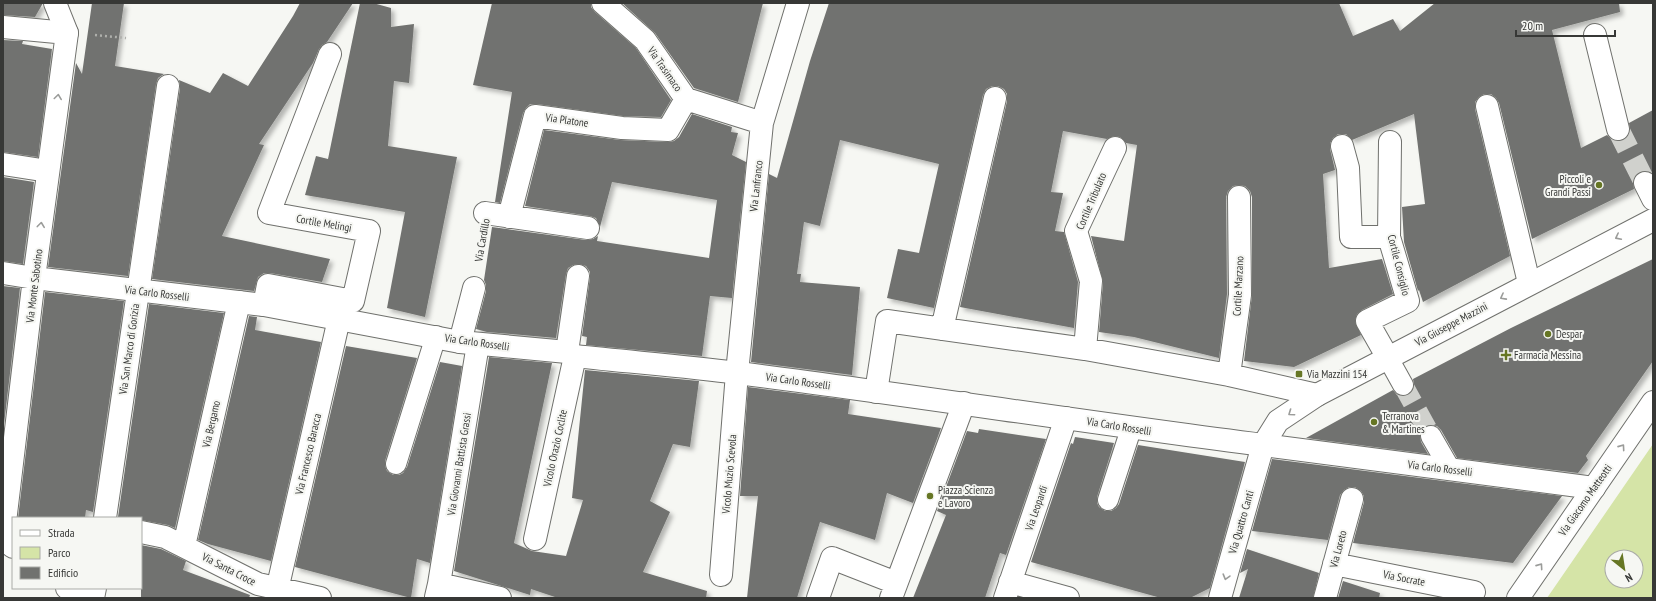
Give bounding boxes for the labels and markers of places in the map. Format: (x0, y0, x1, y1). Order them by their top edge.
place label: Piccoli e Grandi Passi (1545, 172, 1591, 199)
marker: Piccoli e Grandi Passi (1594, 180, 1604, 190)
place label: Despar (1556, 327, 1582, 341)
marker: Despar (1543, 329, 1553, 339)
place label: Farmacia Messina (1514, 348, 1581, 362)
marker: Farmacia Messina (1501, 350, 1511, 360)
place label: Via Mazzini 154 (1306, 367, 1367, 381)
marker: Via Mazzini 154 (1294, 369, 1304, 379)
place label: Terranova & Martines (1382, 409, 1425, 436)
marker: Terranova & Martines (1369, 417, 1379, 427)
place label: Piazza Scienza e Lavoro (938, 483, 993, 510)
marker: Piazza Scienza e Lavoro (925, 491, 935, 501)

